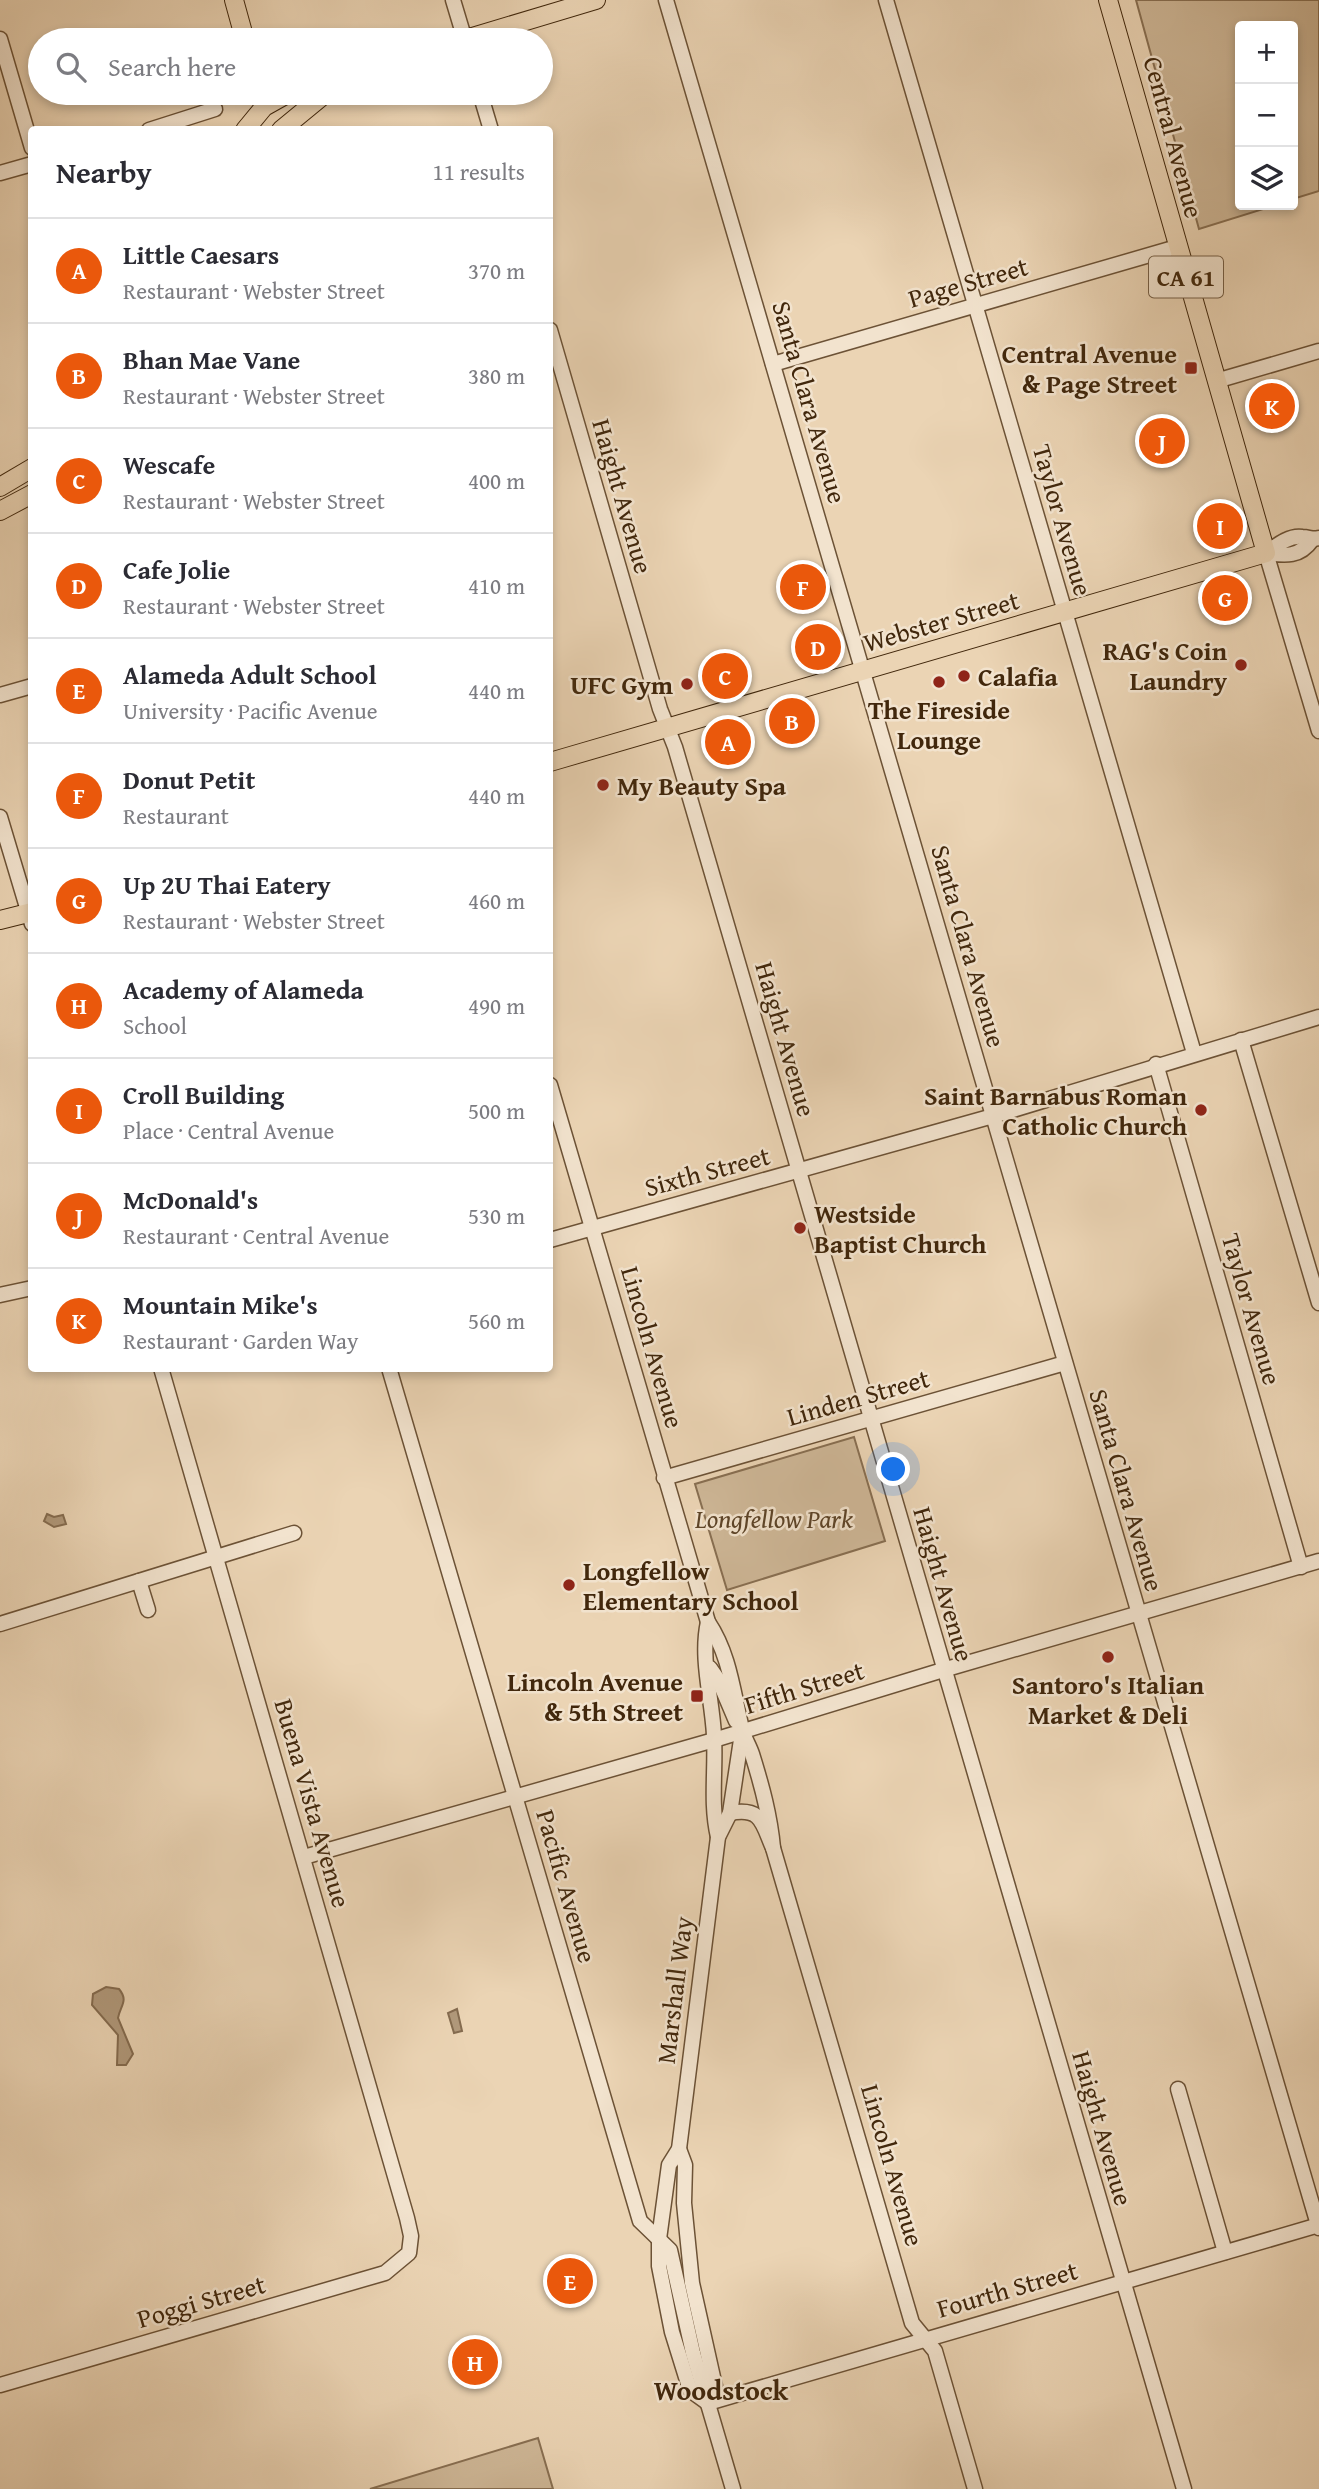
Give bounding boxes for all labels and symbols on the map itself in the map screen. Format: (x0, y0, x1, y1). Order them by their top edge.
street label: Central Avenue (1134, 52, 1214, 222)
street label: Page Street (904, 246, 1032, 318)
road number: CA 61 (1149, 256, 1223, 298)
street label: Santa Clara Avenue (762, 296, 858, 508)
place label: Central Avenue & Page Street (1002, 334, 1177, 403)
marker: Central Avenue & Page Street (1183, 360, 1199, 376)
pin: K (1249, 380, 1295, 432)
street label: Haight Avenue (582, 414, 664, 578)
pin: J (1139, 415, 1185, 467)
street label: Taylor Avenue (1023, 440, 1103, 600)
pin: I (1197, 500, 1243, 552)
pin: F (780, 561, 826, 613)
pin: G (1202, 572, 1248, 624)
street label: Webster Street (858, 580, 1024, 662)
pin: D (795, 621, 841, 673)
place label: RAG's Coin Laundry (1103, 631, 1228, 700)
pin: C (702, 650, 748, 702)
place label: Calafia (978, 657, 1059, 696)
marker: RAG's Coin Laundry (1233, 657, 1249, 673)
place label: UFC Gym (570, 665, 674, 704)
marker: Calafia (956, 668, 972, 684)
marker: The Fireside Lounge (931, 674, 947, 690)
marker: UFC Gym (679, 676, 695, 692)
place label: The Fireside Lounge (868, 690, 1010, 759)
pin: B (769, 695, 815, 747)
pin: A (705, 716, 751, 768)
place label: My Beauty Spa (617, 766, 787, 805)
marker: My Beauty Spa (595, 777, 611, 793)
street label: Santa Clara Avenue (921, 840, 1017, 1052)
street label: Haight Avenue (745, 957, 827, 1121)
place label: Saint Barnabus Roman Catholic Church (924, 1076, 1188, 1145)
marker: Saint Barnabus Roman Catholic Church (1193, 1102, 1209, 1118)
street label: Sixth Street (640, 1136, 774, 1206)
place label: Westside Baptist Church (814, 1194, 987, 1263)
marker: Westside Baptist Church (792, 1220, 808, 1236)
street label: Taylor Avenue (1212, 1229, 1292, 1389)
street label: Lincoln Avenue (611, 1261, 695, 1433)
street label: Linden Street (782, 1358, 934, 1436)
street label: Santa Clara Avenue (1079, 1384, 1175, 1596)
your location (876, 1452, 910, 1486)
park label: Longfellow Park (694, 1499, 853, 1538)
street label: Haight Avenue (903, 1502, 985, 1666)
place label: Longfellow Elementary School (583, 1551, 799, 1620)
marker: Longfellow Elementary School (561, 1577, 577, 1593)
marker: Santoro's Italian Market & Deli (1100, 1649, 1116, 1665)
street label: Fifth Street (739, 1650, 869, 1724)
place label: Lincoln Avenue & 5th Street (507, 1662, 683, 1731)
place label: Santoro's Italian Market & Deli (1012, 1665, 1205, 1734)
marker: Lincoln Avenue & 5th Street (689, 1688, 705, 1704)
street label: Buena Vista Avenue (265, 1694, 361, 1912)
street label: Pacific Avenue (526, 1805, 608, 1967)
street label: Marshall Way (646, 1914, 702, 2066)
street label: Haight Avenue (1062, 2046, 1144, 2210)
street label: Lincoln Avenue (851, 2079, 935, 2251)
street label: Fourth Street (932, 2250, 1082, 2328)
pin: E (547, 2255, 593, 2307)
street label: Poggi Street (132, 2264, 270, 2338)
pin: H (452, 2336, 498, 2388)
district label: Woodstock (654, 2369, 789, 2410)

